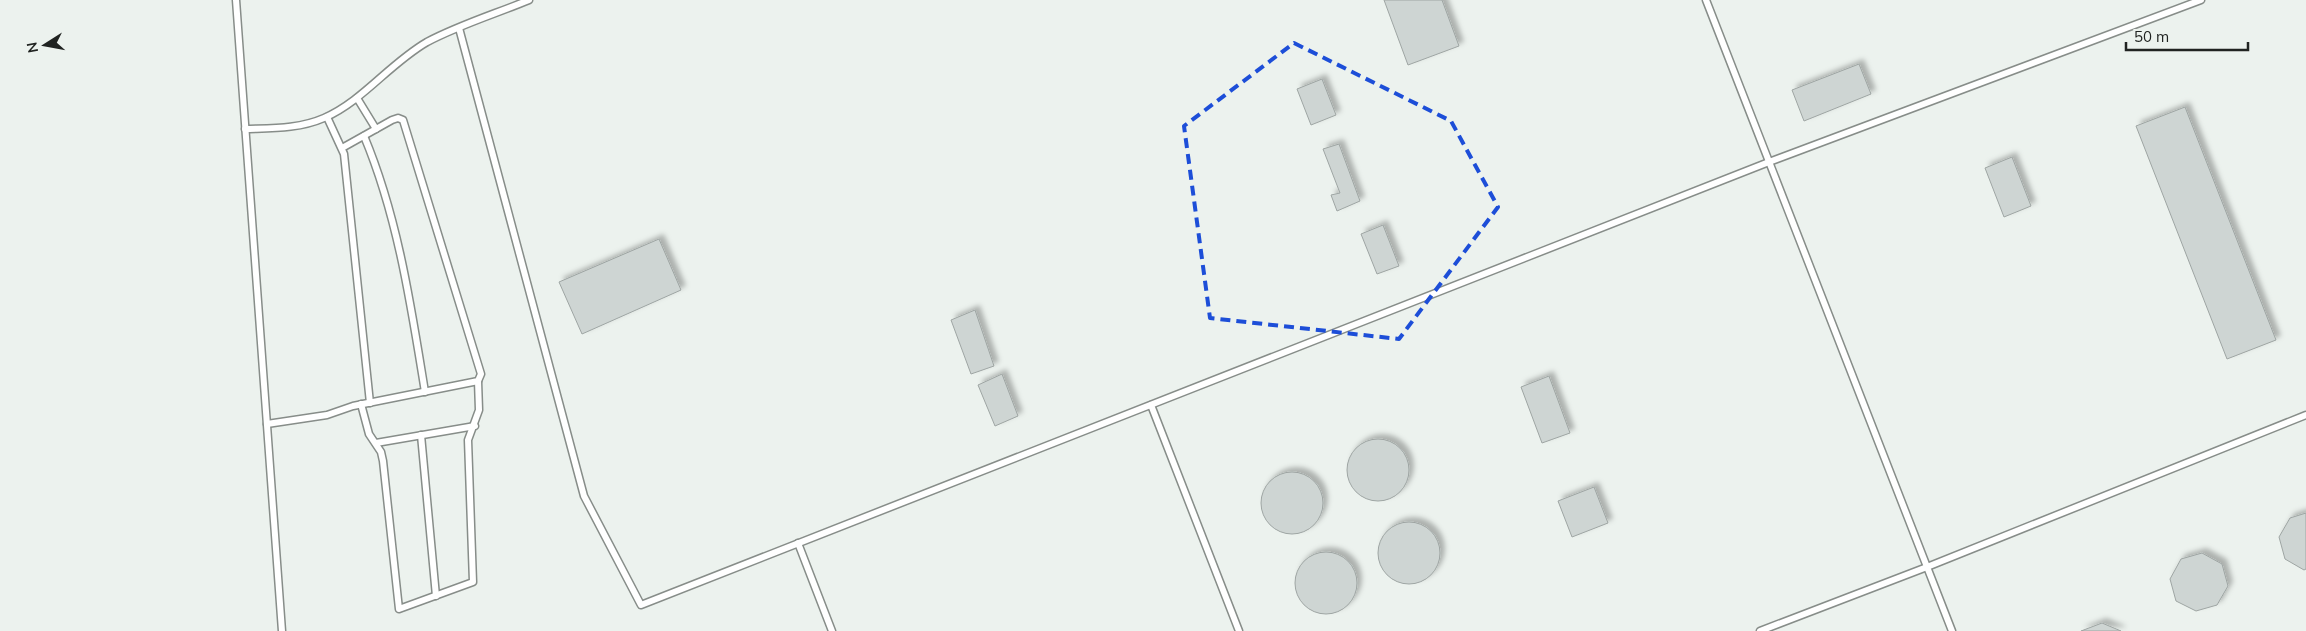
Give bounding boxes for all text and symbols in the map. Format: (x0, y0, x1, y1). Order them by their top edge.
north arrow (20, 20, 70, 70)
scale bar (2126, 20, 2248, 52)
text: 50 m (2134, 27, 2169, 46)
text: N (22, 41, 42, 54)

